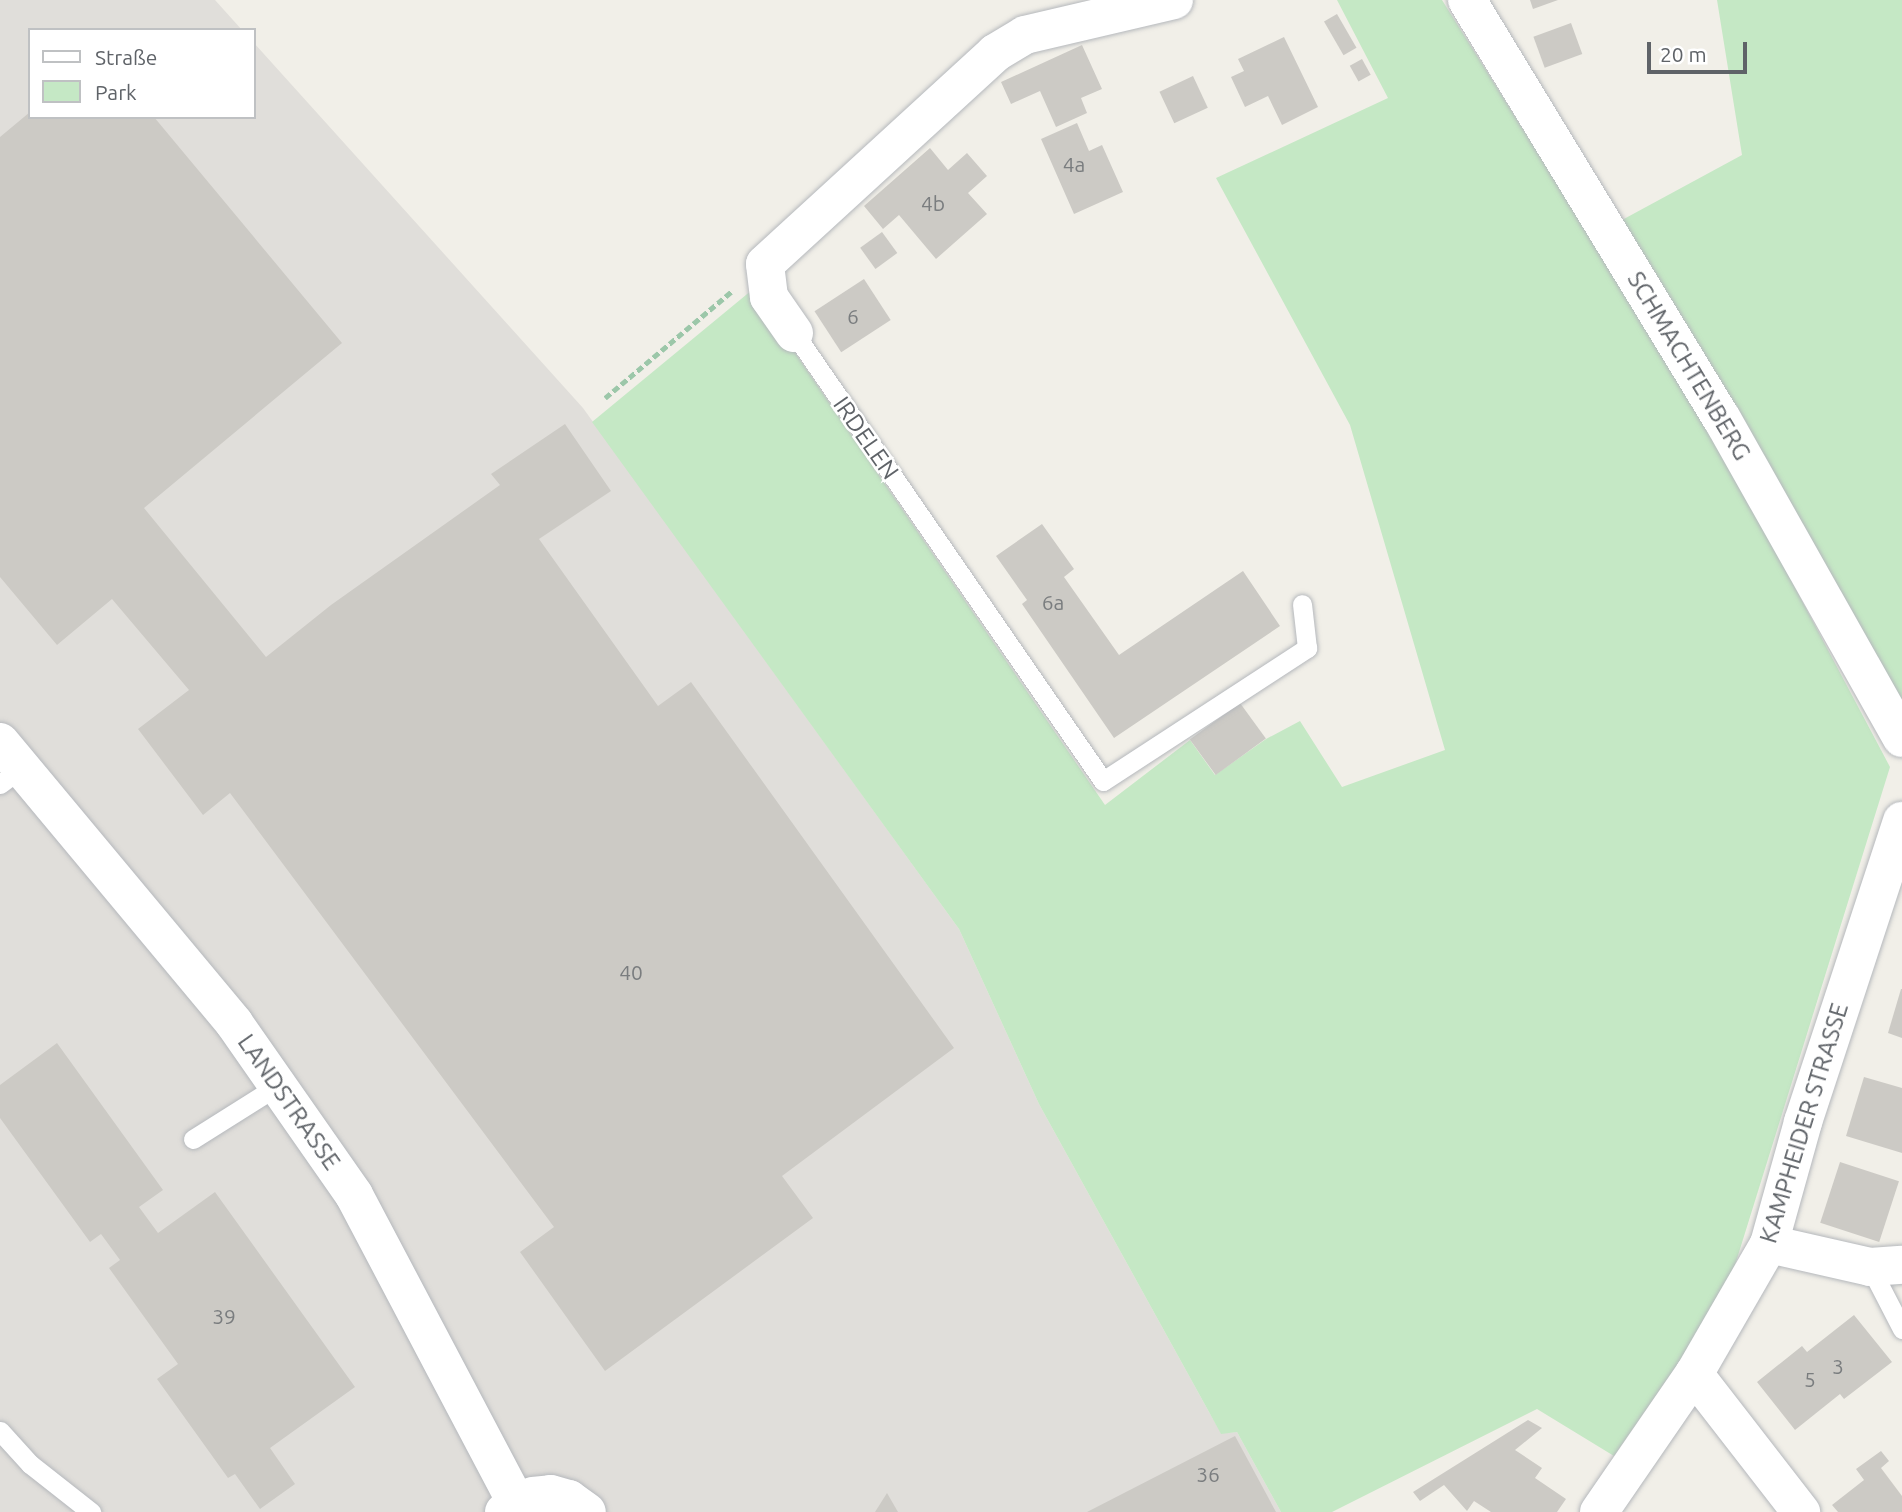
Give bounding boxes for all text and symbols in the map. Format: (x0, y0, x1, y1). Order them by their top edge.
legend (28, 28, 256, 119)
scale bar (1650, 28, 1750, 72)
text: 20 m (1660, 42, 1707, 66)
text: Straße (95, 45, 157, 69)
text: Park (95, 80, 137, 104)
house number: 4a (1063, 151, 1085, 177)
house number: 4b (921, 190, 945, 216)
street label: SCHMACHTENBERG (1621, 266, 1757, 466)
house number: 6 (847, 303, 859, 329)
street label: IRDELEN (827, 391, 905, 485)
house number: 6a (1042, 589, 1064, 615)
house number: 40 (619, 959, 643, 985)
street label: KAMPHEIDER STRASSE (1754, 999, 1854, 1247)
street label: LANDSTRASSE (232, 1029, 346, 1175)
house number: 39 (212, 1303, 236, 1329)
house number: 3 (1832, 1353, 1844, 1379)
house number: 5 (1804, 1366, 1816, 1392)
house number: 36 (1196, 1461, 1220, 1487)

